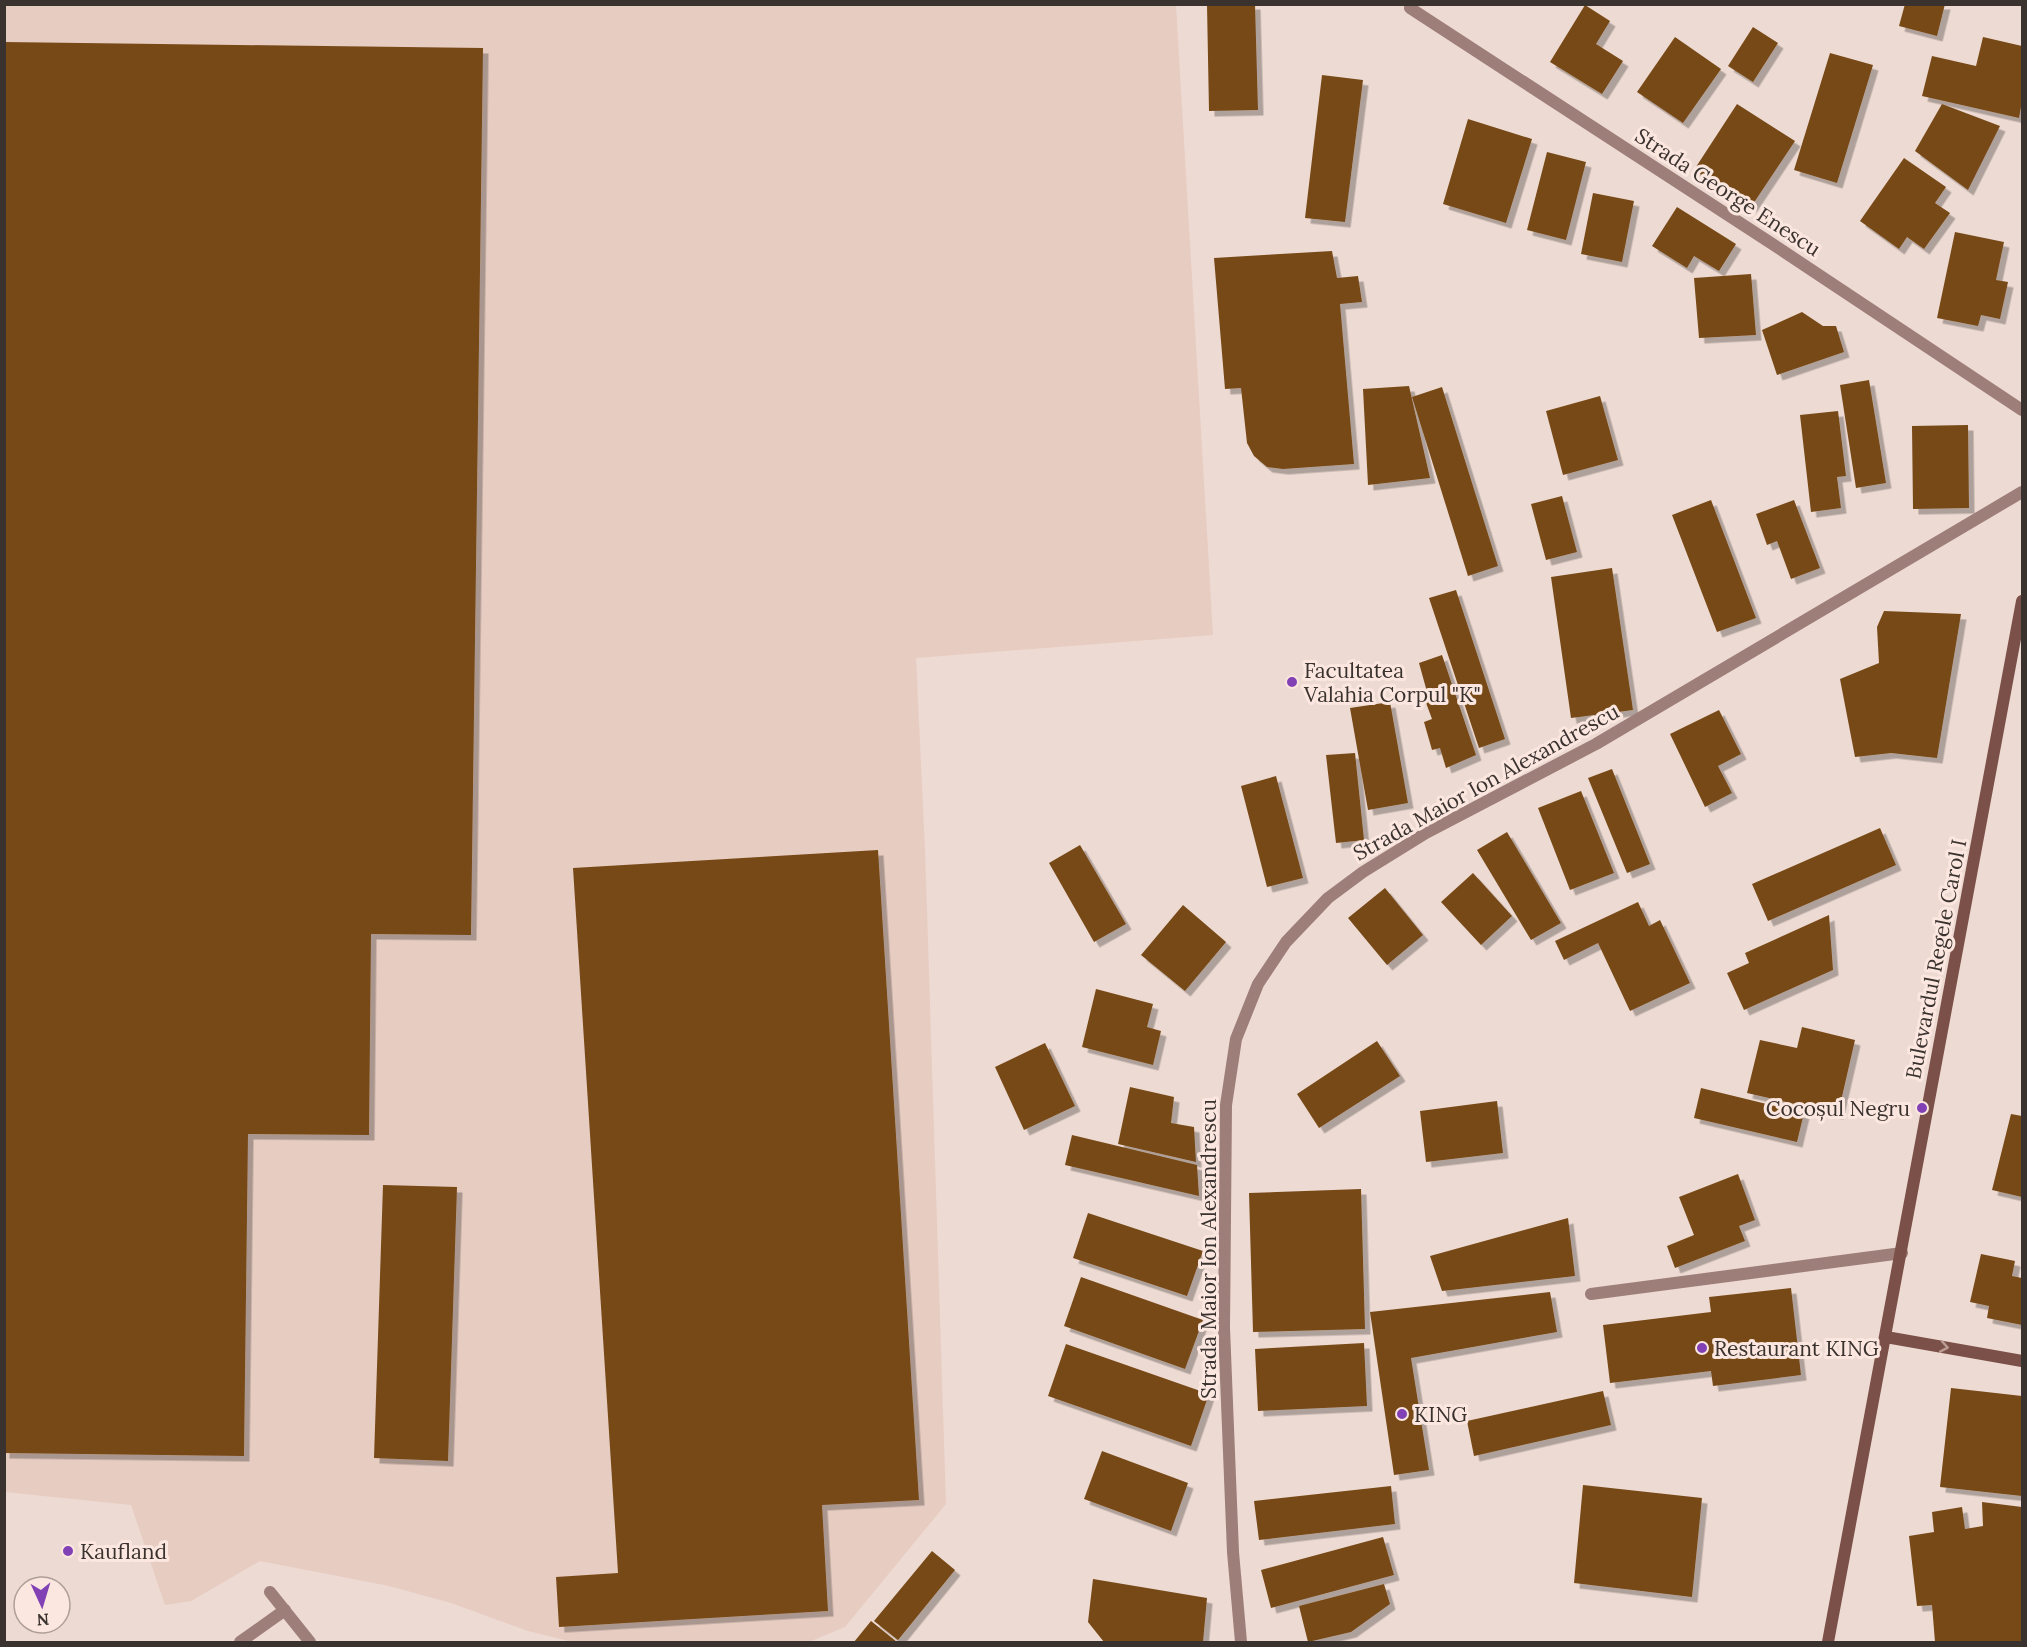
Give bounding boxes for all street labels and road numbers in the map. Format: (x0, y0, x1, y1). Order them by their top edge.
street label: Strada George Enescu (1630, 122, 1826, 262)
street label: Strada Maior Ion Alexandrescu (1348, 698, 1624, 866)
street label: Bulevardul Regele Carol I (1899, 837, 1973, 1081)
street label: Strada Maior Ion Alexandrescu (1195, 1099, 1222, 1399)

